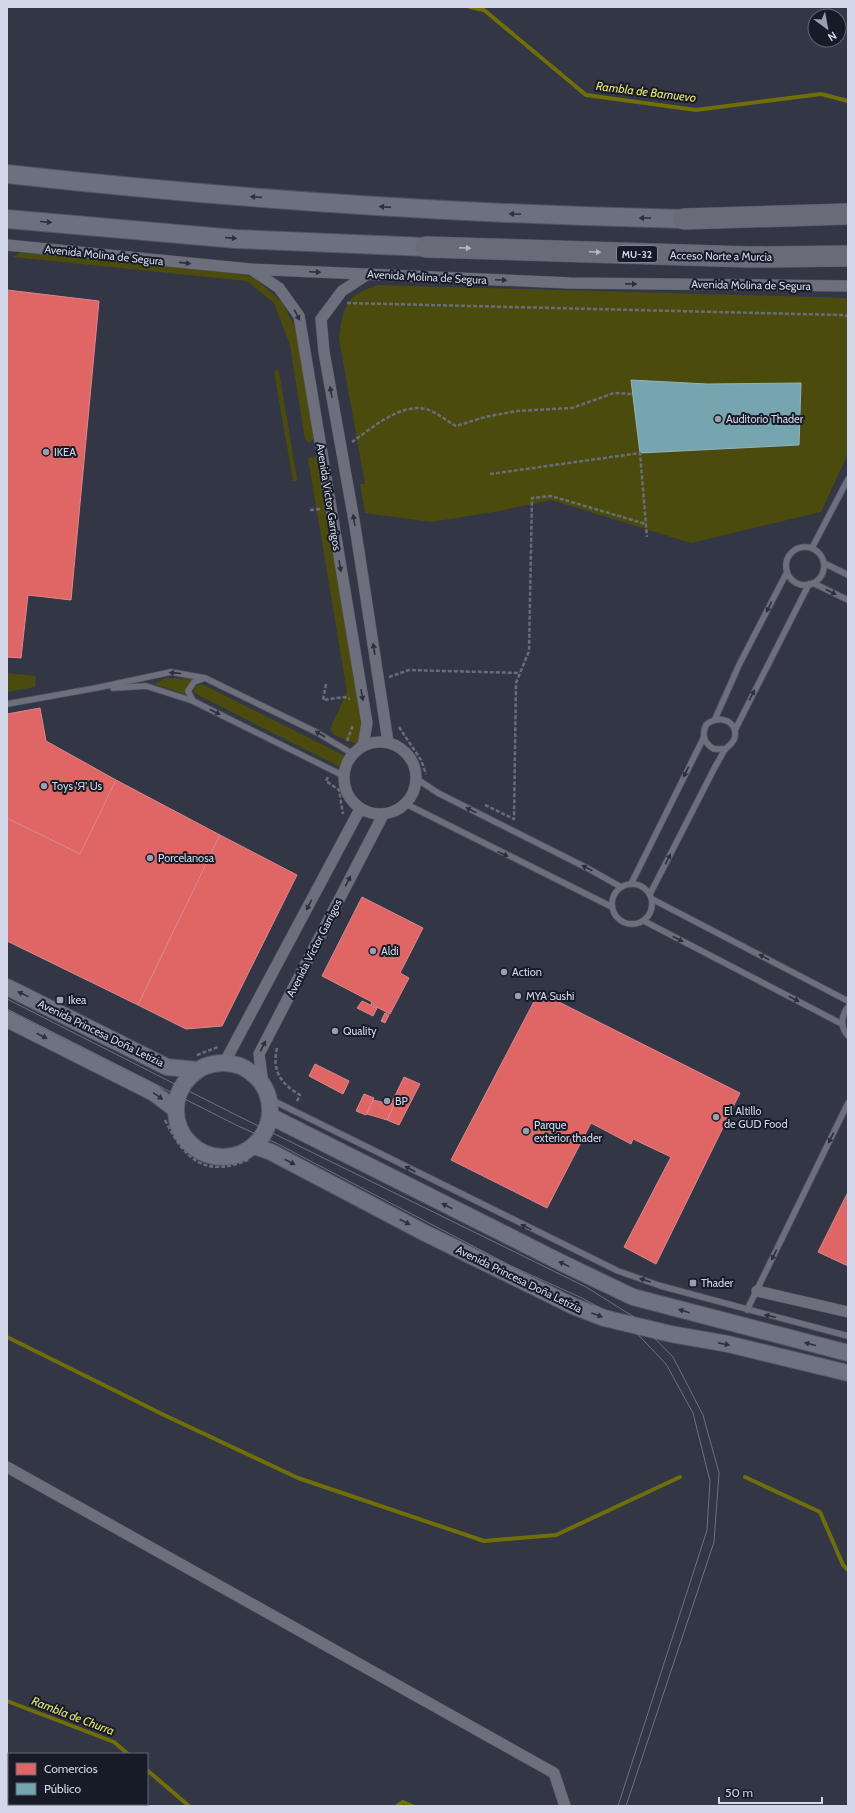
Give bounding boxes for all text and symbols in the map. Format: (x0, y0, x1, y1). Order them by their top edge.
north arrow (807, 8, 847, 48)
text: N (825, 28, 839, 44)
water label: Rambla de Barnuevo (595, 78, 697, 105)
one-way arrow (250, 194, 262, 201)
one-way arrow (379, 203, 391, 210)
one-way arrow (509, 210, 521, 217)
one-way arrow (638, 215, 651, 221)
one-way arrow (40, 219, 52, 226)
one-way arrow (225, 235, 237, 242)
street label: Avenida Molina de Segura (44, 242, 165, 268)
one-way arrow (459, 245, 472, 251)
road number: MU-32 (617, 246, 657, 262)
street label: Acceso Norte a Murcia (670, 248, 773, 264)
one-way arrow (589, 249, 601, 256)
one-way arrow (179, 259, 191, 266)
street label: Avenida Molina de Segura (367, 267, 488, 287)
one-way arrow (309, 268, 321, 275)
one-way arrow (495, 277, 507, 284)
street label: Avenida Molina de Segura (691, 277, 812, 293)
one-way arrow (625, 281, 638, 287)
one-way arrow (294, 309, 300, 321)
one-way arrow (328, 386, 334, 398)
place label: Auditorio Thader (726, 412, 804, 426)
marker: Auditorio Thader (713, 414, 723, 424)
street label: Avenida Víctor Garrigos (314, 443, 344, 552)
place label: IKEA (54, 445, 76, 459)
marker: IKEA (41, 447, 51, 457)
one-way arrow (350, 514, 356, 526)
one-way arrow (337, 560, 343, 573)
one-way arrow (825, 589, 836, 595)
one-way arrow (766, 601, 773, 612)
one-way arrow (371, 642, 377, 655)
one-way arrow (169, 670, 181, 677)
one-way arrow (360, 688, 366, 701)
one-way arrow (749, 690, 755, 701)
one-way arrow (209, 708, 220, 715)
one-way arrow (314, 731, 326, 738)
one-way arrow (683, 766, 689, 777)
place label: Toys 'Я' Us (52, 779, 102, 793)
marker: Toys 'Я' Us (39, 781, 49, 791)
one-way arrow (465, 806, 476, 813)
place label: Porcelanosa (158, 851, 215, 865)
one-way arrow (497, 851, 508, 857)
marker: Porcelanosa (145, 853, 155, 863)
one-way arrow (665, 853, 672, 865)
one-way arrow (581, 865, 593, 871)
one-way arrow (345, 875, 352, 887)
street label: Avenida Víctor Garrigos (283, 896, 345, 999)
one-way arrow (306, 899, 312, 911)
one-way arrow (673, 936, 684, 942)
place label: Aldi (381, 944, 399, 958)
marker: Aldi (368, 946, 378, 956)
one-way arrow (758, 954, 770, 961)
place label: Action (512, 965, 542, 979)
marker: Action (499, 967, 509, 977)
place label: MYA Sushi (526, 989, 574, 1003)
one-way arrow (17, 991, 28, 997)
marker: MYA Sushi (513, 991, 523, 1001)
place label: Ikea (68, 993, 87, 1007)
marker: Ikea (55, 995, 65, 1005)
street label: Avenida Princesa Doña Letizia (36, 996, 167, 1070)
one-way arrow (788, 996, 800, 1002)
place label: Quality (343, 1024, 377, 1038)
marker: Quality (330, 1026, 340, 1036)
one-way arrow (36, 1033, 48, 1040)
one-way arrow (260, 1040, 266, 1052)
one-way arrow (152, 1092, 163, 1100)
place label: BP (395, 1094, 409, 1108)
marker: BP (382, 1096, 392, 1106)
place label: El Altillo de GUD Food (724, 1104, 788, 1131)
marker: El Altillo de GUD Food (711, 1112, 721, 1122)
place label: Parque exterior thader (534, 1118, 603, 1145)
marker: Parque exterior thader (521, 1126, 531, 1136)
one-way arrow (828, 1132, 834, 1144)
one-way arrow (284, 1159, 296, 1165)
one-way arrow (404, 1166, 415, 1172)
one-way arrow (442, 1203, 453, 1209)
one-way arrow (399, 1219, 411, 1226)
one-way arrow (520, 1224, 532, 1230)
street label: Avenida Princesa Doña Letizia (454, 1242, 585, 1316)
one-way arrow (771, 1249, 777, 1261)
one-way arrow (558, 1261, 569, 1267)
place label: Thader (701, 1276, 734, 1290)
one-way arrow (638, 1277, 650, 1283)
marker: Thader (688, 1278, 698, 1288)
one-way arrow (678, 1308, 690, 1314)
one-way arrow (763, 1312, 776, 1318)
one-way arrow (592, 1313, 604, 1319)
one-way arrow (804, 1340, 816, 1346)
one-way arrow (718, 1341, 730, 1347)
water label: Rambla de Churra (30, 1693, 117, 1738)
legend (8, 1753, 148, 1805)
text: Comercios (44, 1761, 98, 1776)
scale bar (719, 1779, 822, 1805)
text: Público (44, 1781, 81, 1796)
text: 50 m (725, 1785, 753, 1800)

